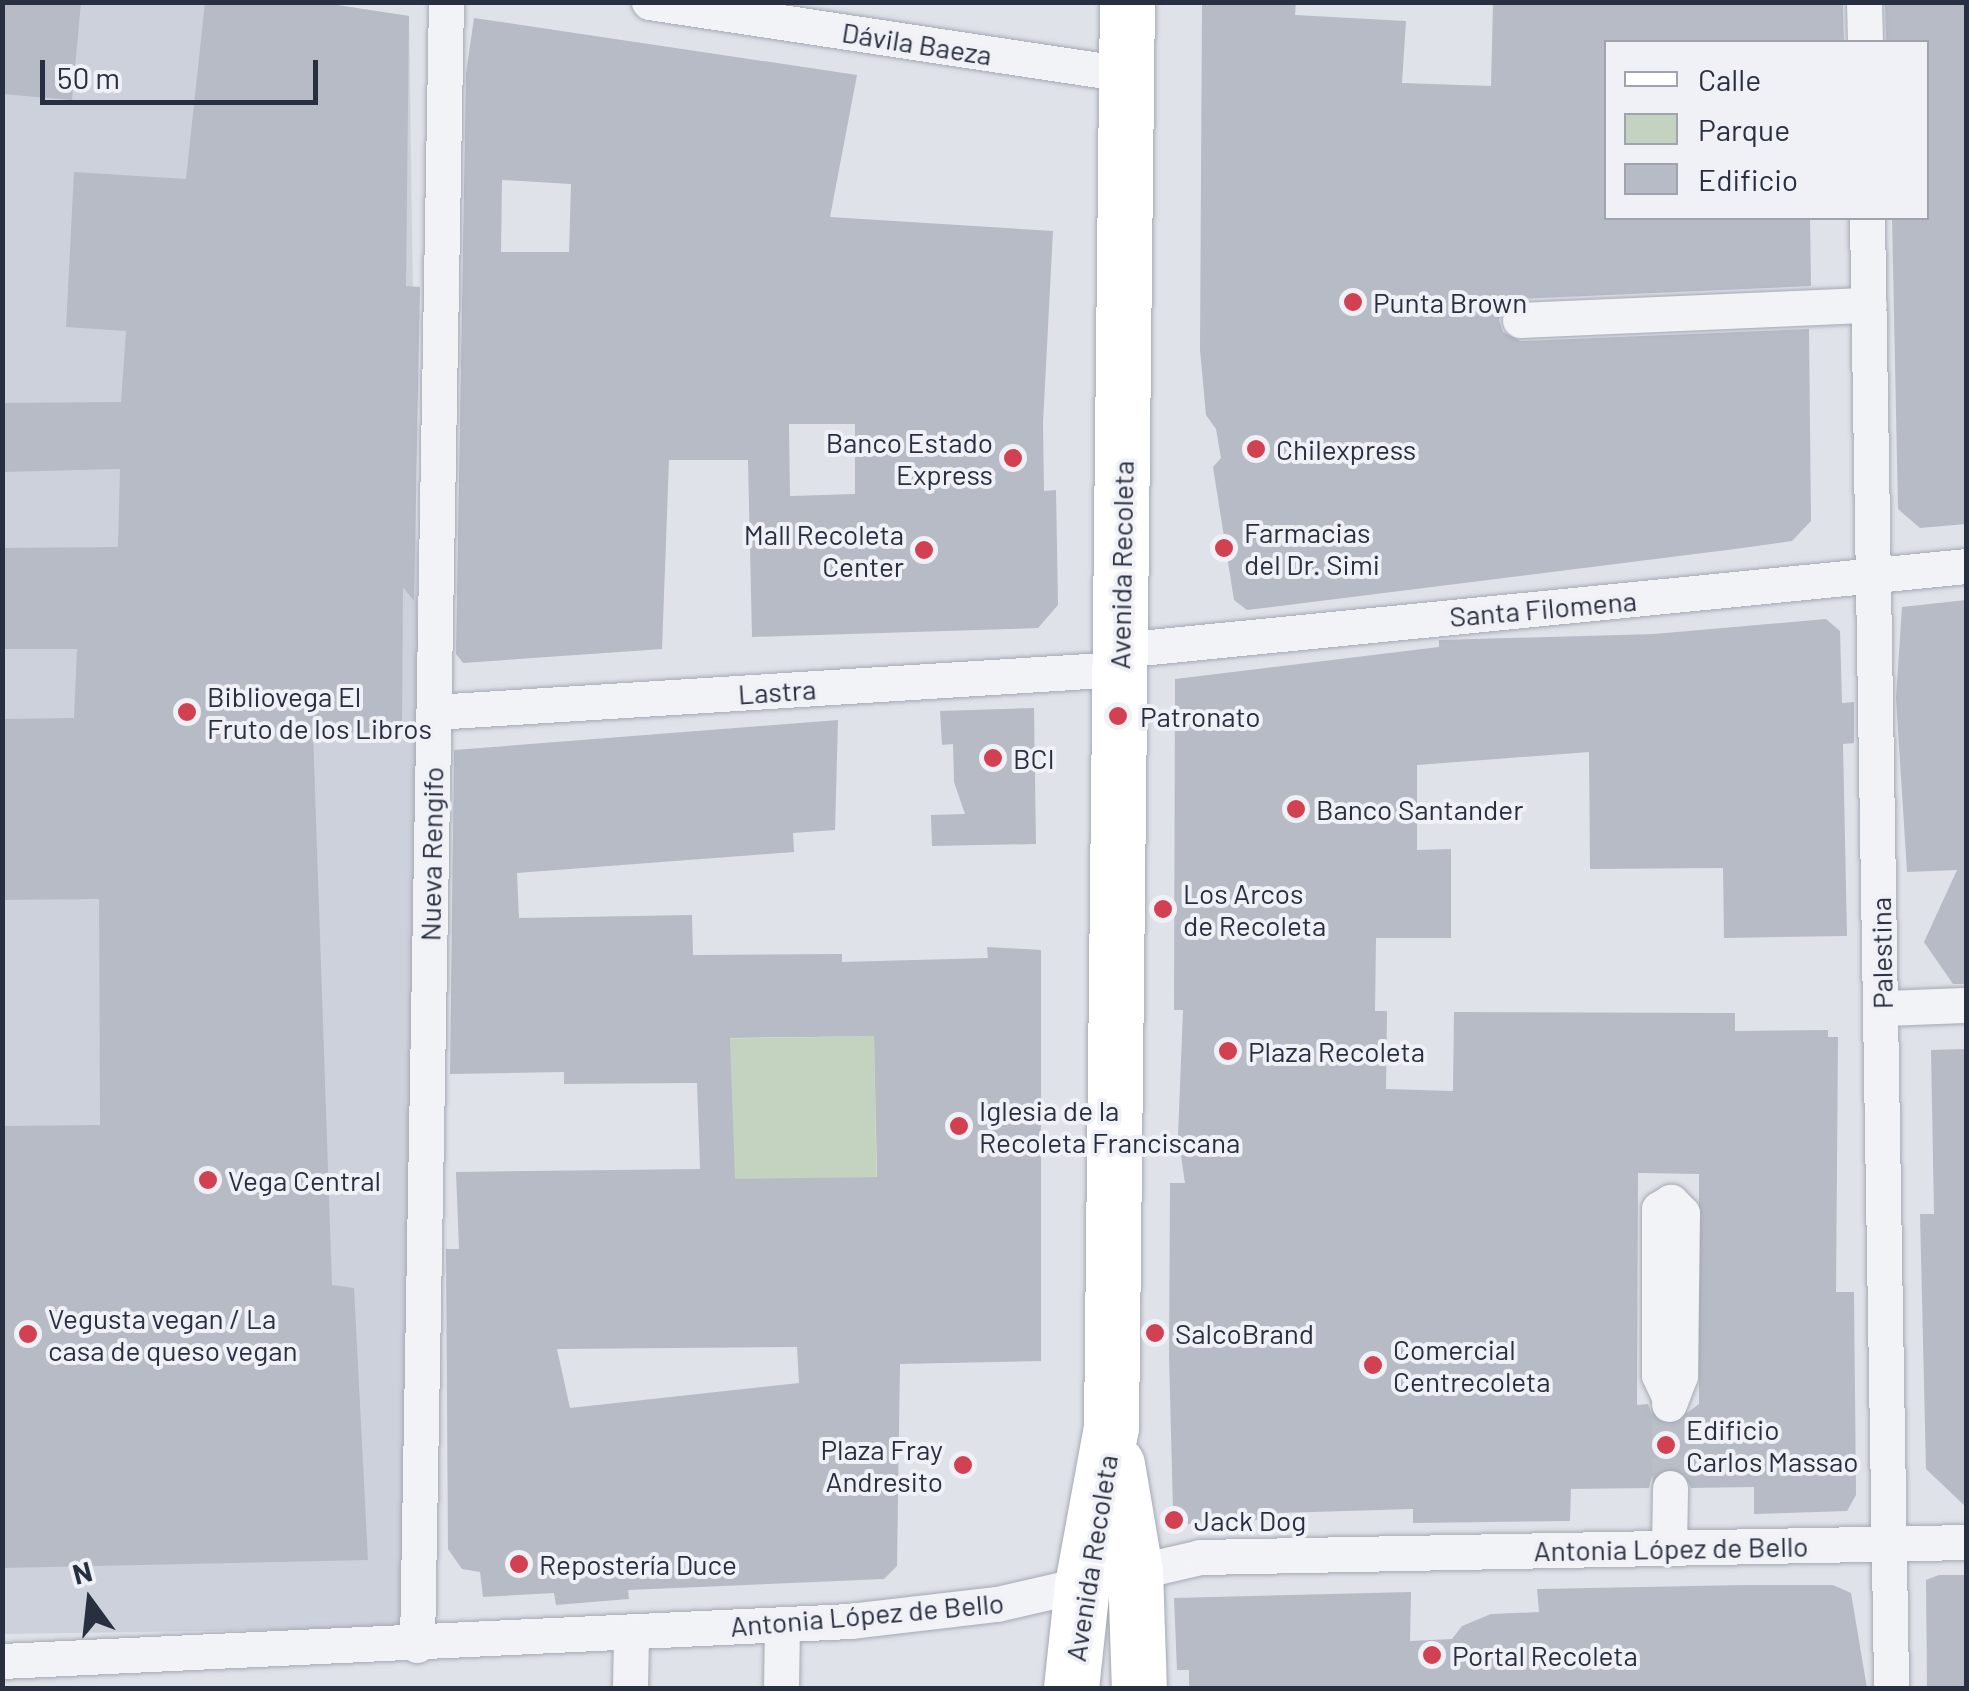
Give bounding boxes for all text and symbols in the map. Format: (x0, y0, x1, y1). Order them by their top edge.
street label: Dávila Baeza (840, 15, 994, 71)
scale bar (45, 40, 322, 102)
legend (1604, 40, 1929, 220)
text: 50 m (57, 59, 120, 95)
text: Calle (1698, 61, 1761, 97)
text: Parque (1698, 111, 1790, 147)
text: Edificio (1698, 161, 1798, 197)
place label: Punta Brown (1373, 285, 1527, 319)
marker: Punta Brown (1342, 291, 1364, 313)
place label: Banco Estado Express (826, 425, 993, 491)
place label: Chilexpress (1276, 432, 1416, 466)
marker: Chilexpress (1245, 438, 1267, 460)
marker: Banco Estado Express (1002, 447, 1024, 469)
street label: Avenida Recoleta (1102, 460, 1140, 670)
place label: Farmacias del Dr. Simi (1244, 515, 1380, 581)
place label: Mall Recoleta Center (744, 517, 904, 583)
marker: Farmacias del Dr. Simi (1213, 537, 1235, 559)
marker: Mall Recoleta Center (913, 539, 935, 561)
street label: Santa Filomena (1448, 583, 1638, 633)
street label: Lastra (737, 672, 817, 710)
place label: Bibliovega El Fruto de los Libros (207, 679, 432, 745)
place label: Patronato (1140, 699, 1261, 733)
marker: Bibliovega El Fruto de los Libros (176, 701, 198, 723)
marker: Patronato (1105, 703, 1131, 729)
place label: BCI (1013, 741, 1055, 775)
marker: BCI (982, 747, 1004, 769)
street label: Nueva Rengifo (413, 766, 449, 942)
place label: Banco Santander (1316, 792, 1523, 826)
marker: Banco Santander (1285, 798, 1307, 820)
place label: Los Arcos de Recoleta (1183, 876, 1326, 942)
street label: Palestina (1863, 897, 1899, 1009)
marker: Los Arcos de Recoleta (1152, 898, 1174, 920)
place label: Plaza Recoleta (1248, 1034, 1425, 1068)
marker: Plaza Recoleta (1217, 1040, 1239, 1062)
place label: Iglesia de la Recoleta Franciscana (979, 1093, 1240, 1159)
marker: Iglesia de la Recoleta Franciscana (948, 1115, 970, 1137)
place label: Vega Central (228, 1163, 381, 1197)
marker: Vega Central (197, 1169, 219, 1191)
place label: Vegusta vegan / La casa de queso vegan (48, 1301, 298, 1367)
place label: SalcoBrand (1175, 1316, 1314, 1350)
marker: SalcoBrand (1144, 1322, 1166, 1344)
marker: Vegusta vegan / La casa de queso vegan (17, 1323, 39, 1345)
place label: Comercial Centrecoleta (1393, 1332, 1551, 1398)
marker: Comercial Centrecoleta (1362, 1354, 1384, 1376)
place label: Edificio Carlos Massao (1686, 1412, 1858, 1478)
place label: Plaza Fray Andresito (821, 1432, 943, 1498)
marker: Edificio Carlos Massao (1655, 1434, 1677, 1456)
street label: Avenida Recoleta (1058, 1452, 1124, 1664)
marker: Plaza Fray Andresito (952, 1454, 974, 1476)
place label: Jack Dog (1194, 1503, 1306, 1537)
marker: Jack Dog (1163, 1509, 1185, 1531)
street label: Antonia López de Bello (1533, 1529, 1809, 1567)
place label: Repostería Duce (539, 1547, 737, 1581)
north arrow (40, 1551, 140, 1651)
text: N (69, 1553, 96, 1591)
marker: Repostería Duce (508, 1553, 530, 1575)
street label: Antonia López de Bello (729, 1585, 1005, 1643)
place label: Portal Recoleta (1452, 1638, 1638, 1672)
marker: Portal Recoleta (1421, 1644, 1443, 1666)

